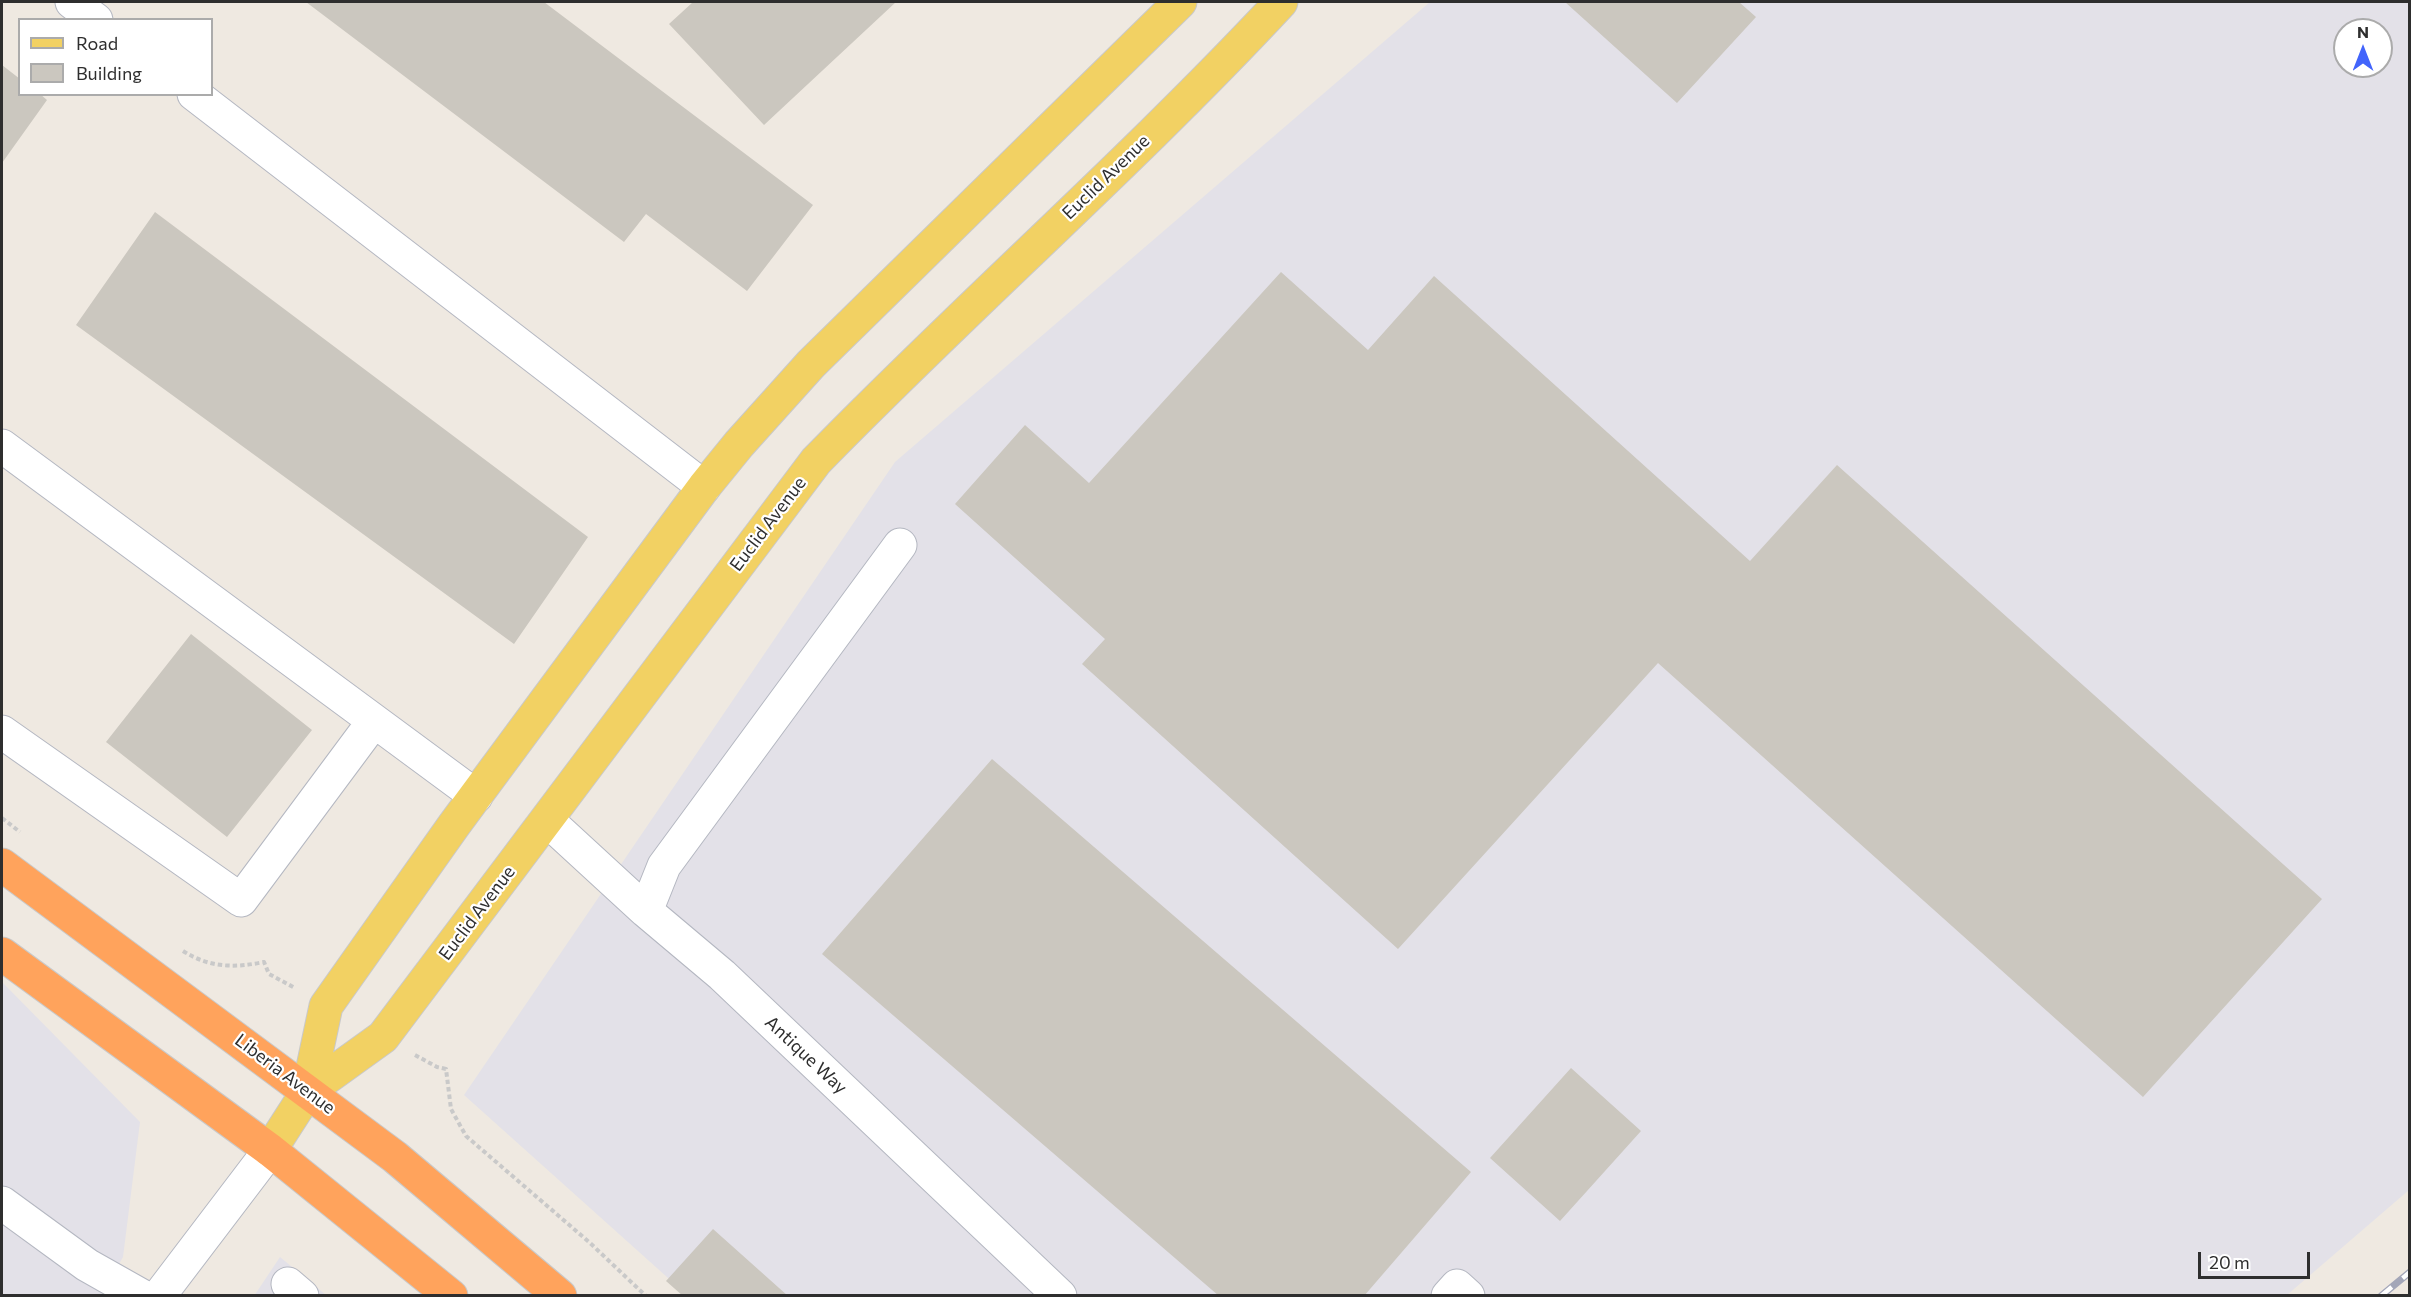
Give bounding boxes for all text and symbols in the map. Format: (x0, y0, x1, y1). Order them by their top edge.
legend (18, 18, 213, 96)
north arrow (2333, 18, 2393, 78)
text: N (2357, 22, 2369, 41)
text: Road (76, 32, 118, 54)
text: Building (76, 62, 142, 84)
street label: Euclid Avenue (1058, 130, 1154, 224)
street label: Euclid Avenue (725, 473, 811, 575)
street label: Euclid Avenue (434, 862, 520, 964)
street label: Antique Way (761, 1012, 851, 1098)
street label: Liberia Avenue (231, 1029, 339, 1119)
scale bar (2201, 1240, 2314, 1278)
text: 20 m (2209, 1251, 2250, 1273)

